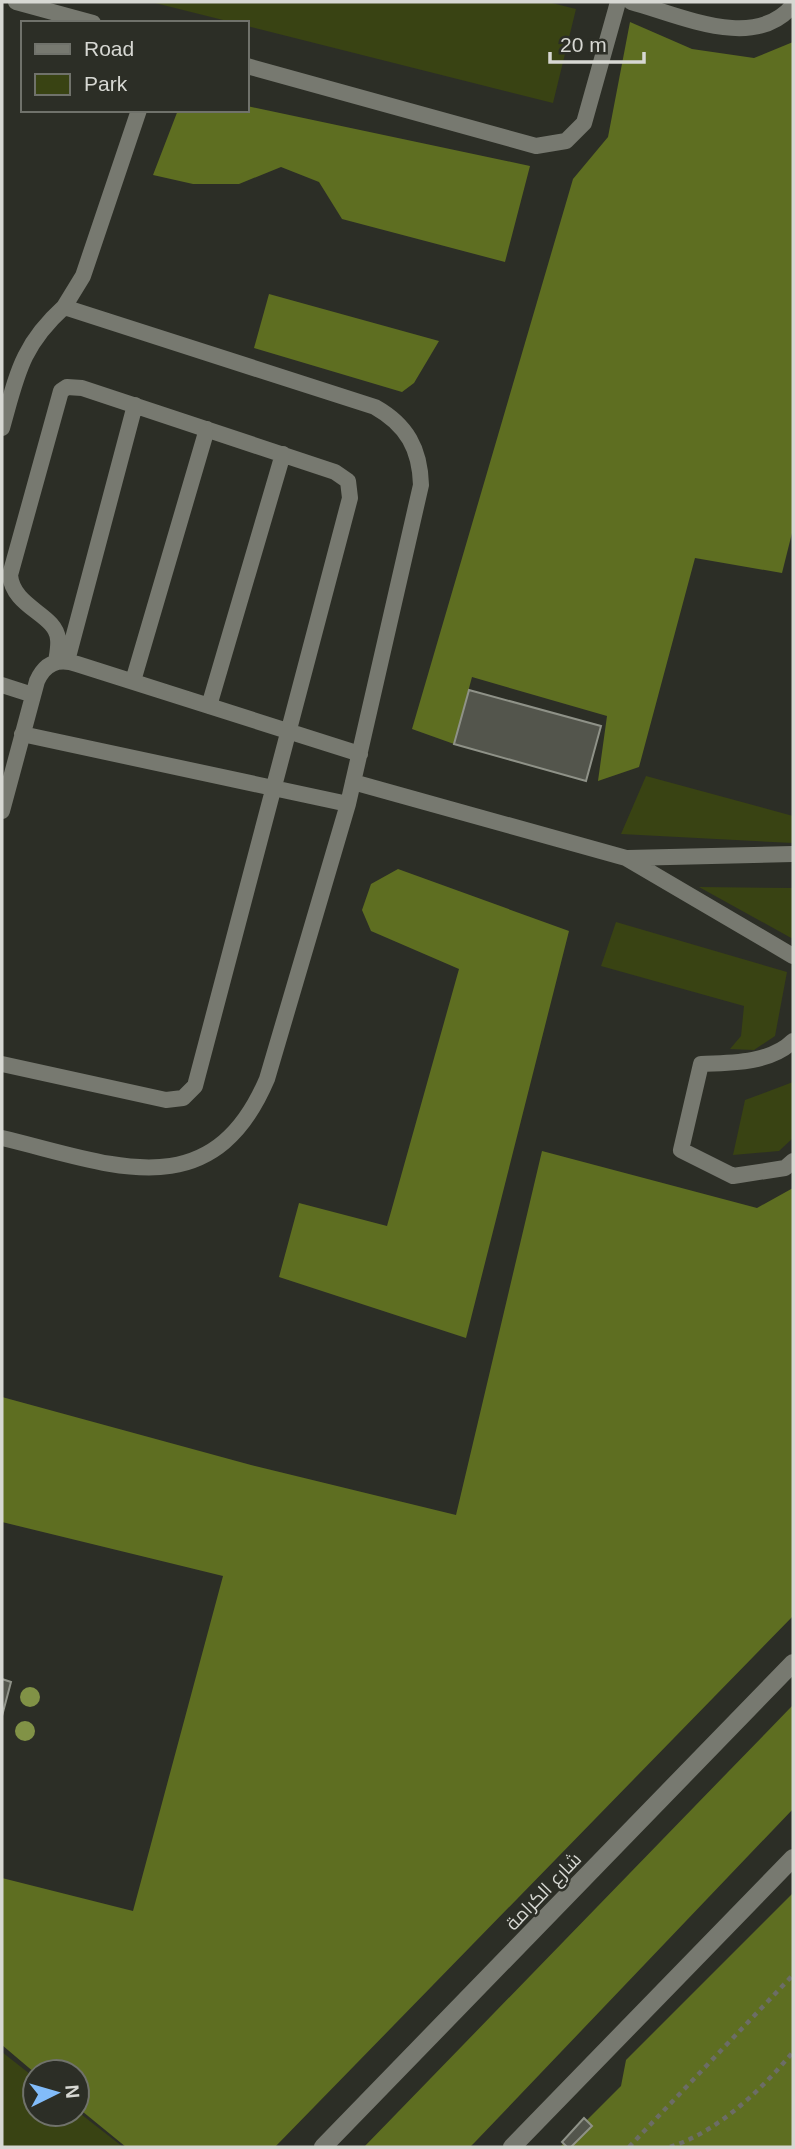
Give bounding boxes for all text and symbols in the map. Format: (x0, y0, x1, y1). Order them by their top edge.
legend (21, 21, 248, 112)
scale bar (550, 21, 644, 65)
text: 20 m (560, 33, 607, 56)
text: Road (84, 37, 134, 60)
text: Park (84, 72, 128, 95)
street label: شارع الكرامة (501, 1848, 587, 1936)
north arrow (21, 2058, 91, 2128)
text: N (61, 2084, 83, 2099)

